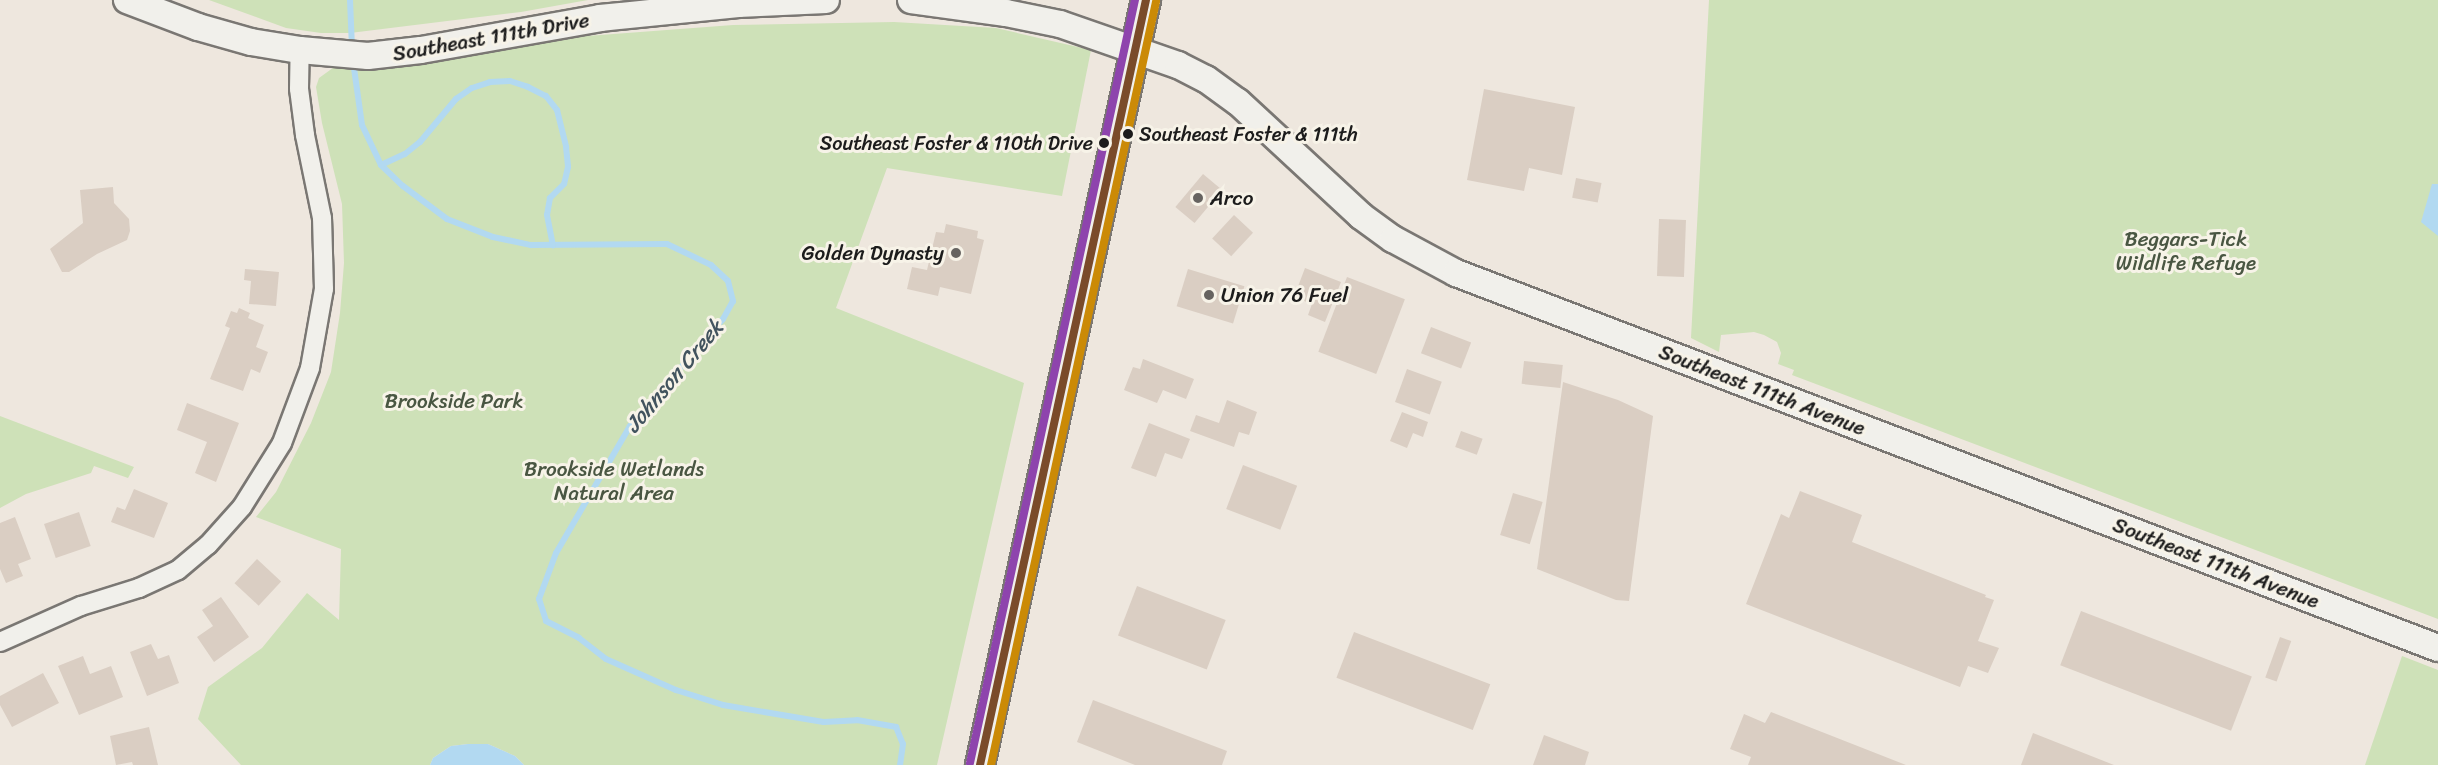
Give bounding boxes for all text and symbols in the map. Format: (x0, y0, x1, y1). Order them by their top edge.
street label: Southeast 111th Drive (391, 7, 591, 67)
place label: Southeast Foster & 111th (1139, 122, 1359, 146)
marker: Southeast Foster & 111th (1122, 128, 1134, 140)
place label: Southeast Foster & 110th Drive (818, 131, 1093, 155)
marker: Southeast Foster & 110th Drive (1098, 137, 1110, 149)
place label: Arco (1210, 185, 1254, 211)
marker: Arco (1191, 191, 1205, 205)
park label: Beggars-Tick Wildlife Refuge (2116, 226, 2256, 276)
place label: Golden Dynasty (802, 240, 944, 266)
marker: Golden Dynasty (949, 246, 963, 260)
place label: Union 76 Fuel (1221, 282, 1348, 308)
marker: Union 76 Fuel (1202, 288, 1216, 302)
water label: Johnson Creek (619, 314, 729, 438)
street label: Southeast 111th Avenue (1655, 339, 1869, 441)
park label: Brookside Park (384, 388, 524, 414)
park label: Brookside Wetlands Natural Area (524, 456, 704, 506)
street label: Southeast 111th Avenue (2109, 512, 2323, 614)

